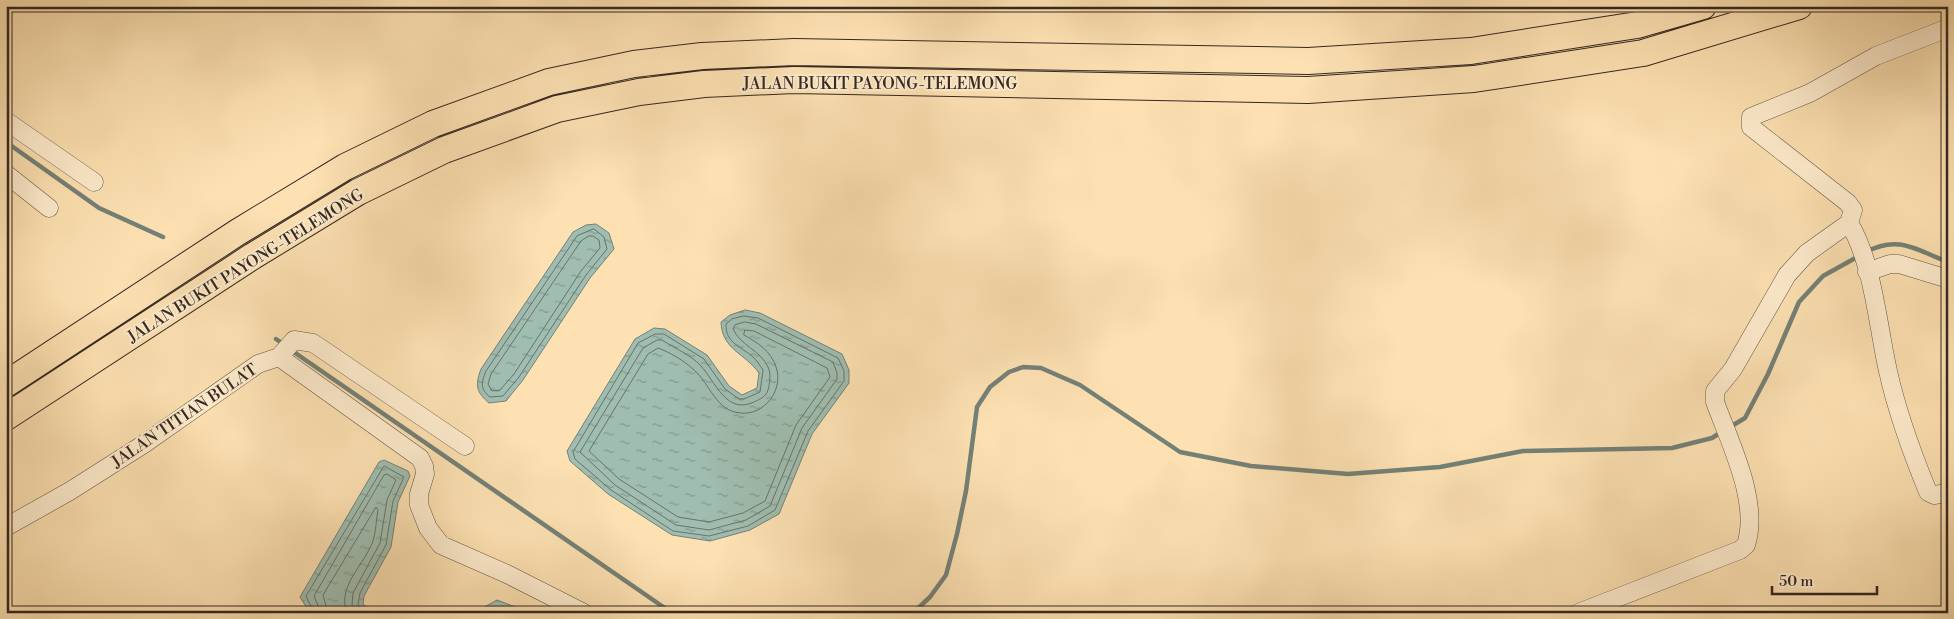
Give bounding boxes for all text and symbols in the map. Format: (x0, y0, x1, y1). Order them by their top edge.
street label: JALAN BUKIT PAYONG-TELEMONG (742, 74, 1018, 94)
street label: JALAN BUKIT PAYONG-TELEMONG (123, 184, 367, 348)
street label: JALAN TITIAN BULAT (107, 360, 261, 473)
scale bar (1772, 564, 1876, 596)
text: 50 m (1779, 572, 1813, 591)

